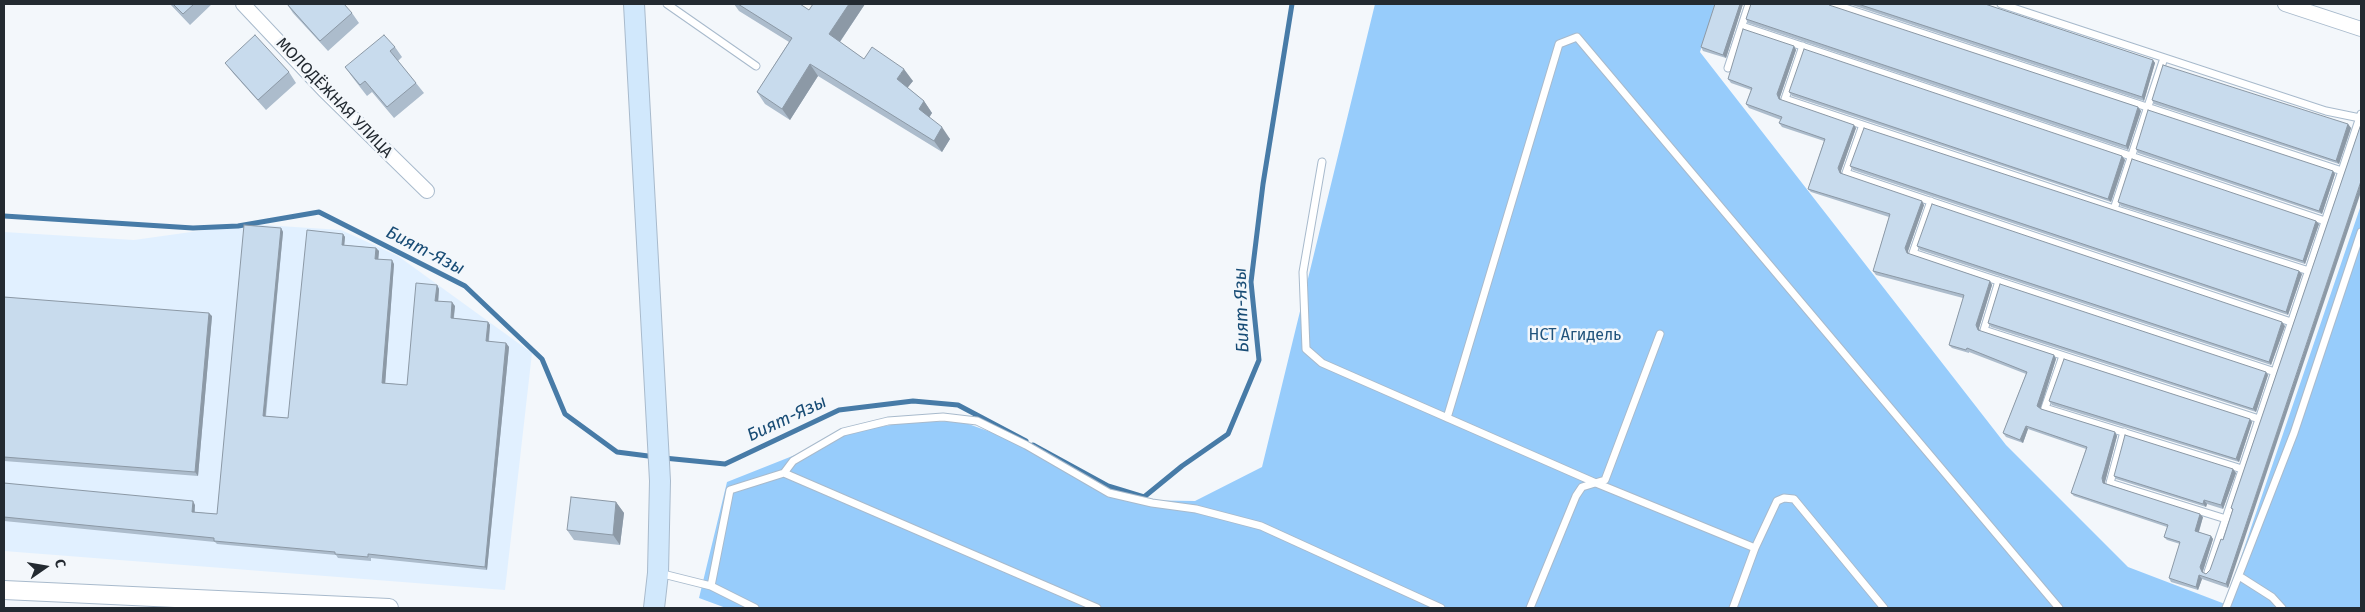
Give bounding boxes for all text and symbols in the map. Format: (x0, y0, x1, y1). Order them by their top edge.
street label: МОЛОДЁЖНАЯ УЛИЦА (272, 34, 396, 162)
water label: Бият-Язы (382, 222, 468, 280)
water label: Бият-Язы (1230, 267, 1254, 353)
park label: НСТ Агидель (1529, 326, 1621, 346)
water label: Бият-Язы (744, 391, 830, 447)
north arrow (20, 542, 70, 592)
text: С (51, 558, 69, 569)

